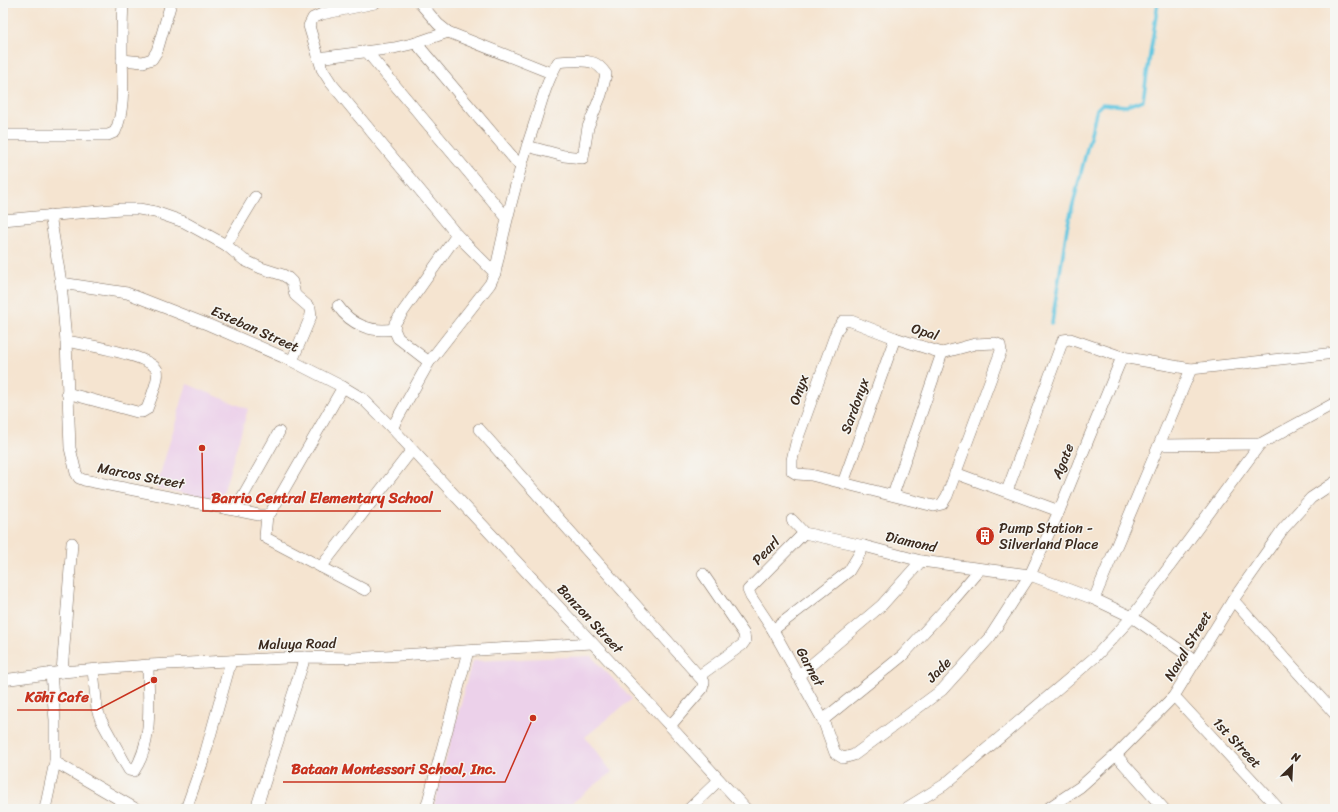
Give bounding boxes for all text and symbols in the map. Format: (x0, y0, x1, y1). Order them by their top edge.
street label: Esteban Street (207, 298, 303, 360)
street label: Opal (908, 316, 943, 348)
street label: Onyx (782, 370, 816, 409)
street label: Sardonyx (833, 374, 877, 438)
street label: Agate (1044, 439, 1081, 484)
street label: Marcos Street (95, 455, 188, 497)
callout: Barrio Central Elementary School (203, 484, 441, 511)
text: Barrio Central Elementary School (211, 485, 434, 511)
place label: Pump Station - Silverland Place (999, 516, 1098, 557)
street label: Diamond (883, 524, 941, 560)
building icon: Pump Station - Silverland Place (974, 525, 996, 547)
street label: Pearl (746, 530, 787, 571)
street label: Banzon Street (551, 578, 630, 661)
street label: Naval Street (1157, 606, 1219, 686)
street label: Maluya Road (258, 631, 338, 657)
street label: Garnet (789, 643, 832, 693)
street label: Jade (919, 651, 958, 690)
callout: Kōhī Cafe (17, 683, 97, 710)
text: Kōhī Cafe (24, 684, 89, 710)
street label: 1st Street (1206, 711, 1268, 775)
north arrow (1272, 746, 1312, 786)
text: N (1288, 747, 1304, 768)
callout: Bataan Montessori School, Inc. (283, 755, 505, 782)
text: Bataan Montessori School, Inc. (291, 756, 497, 782)

